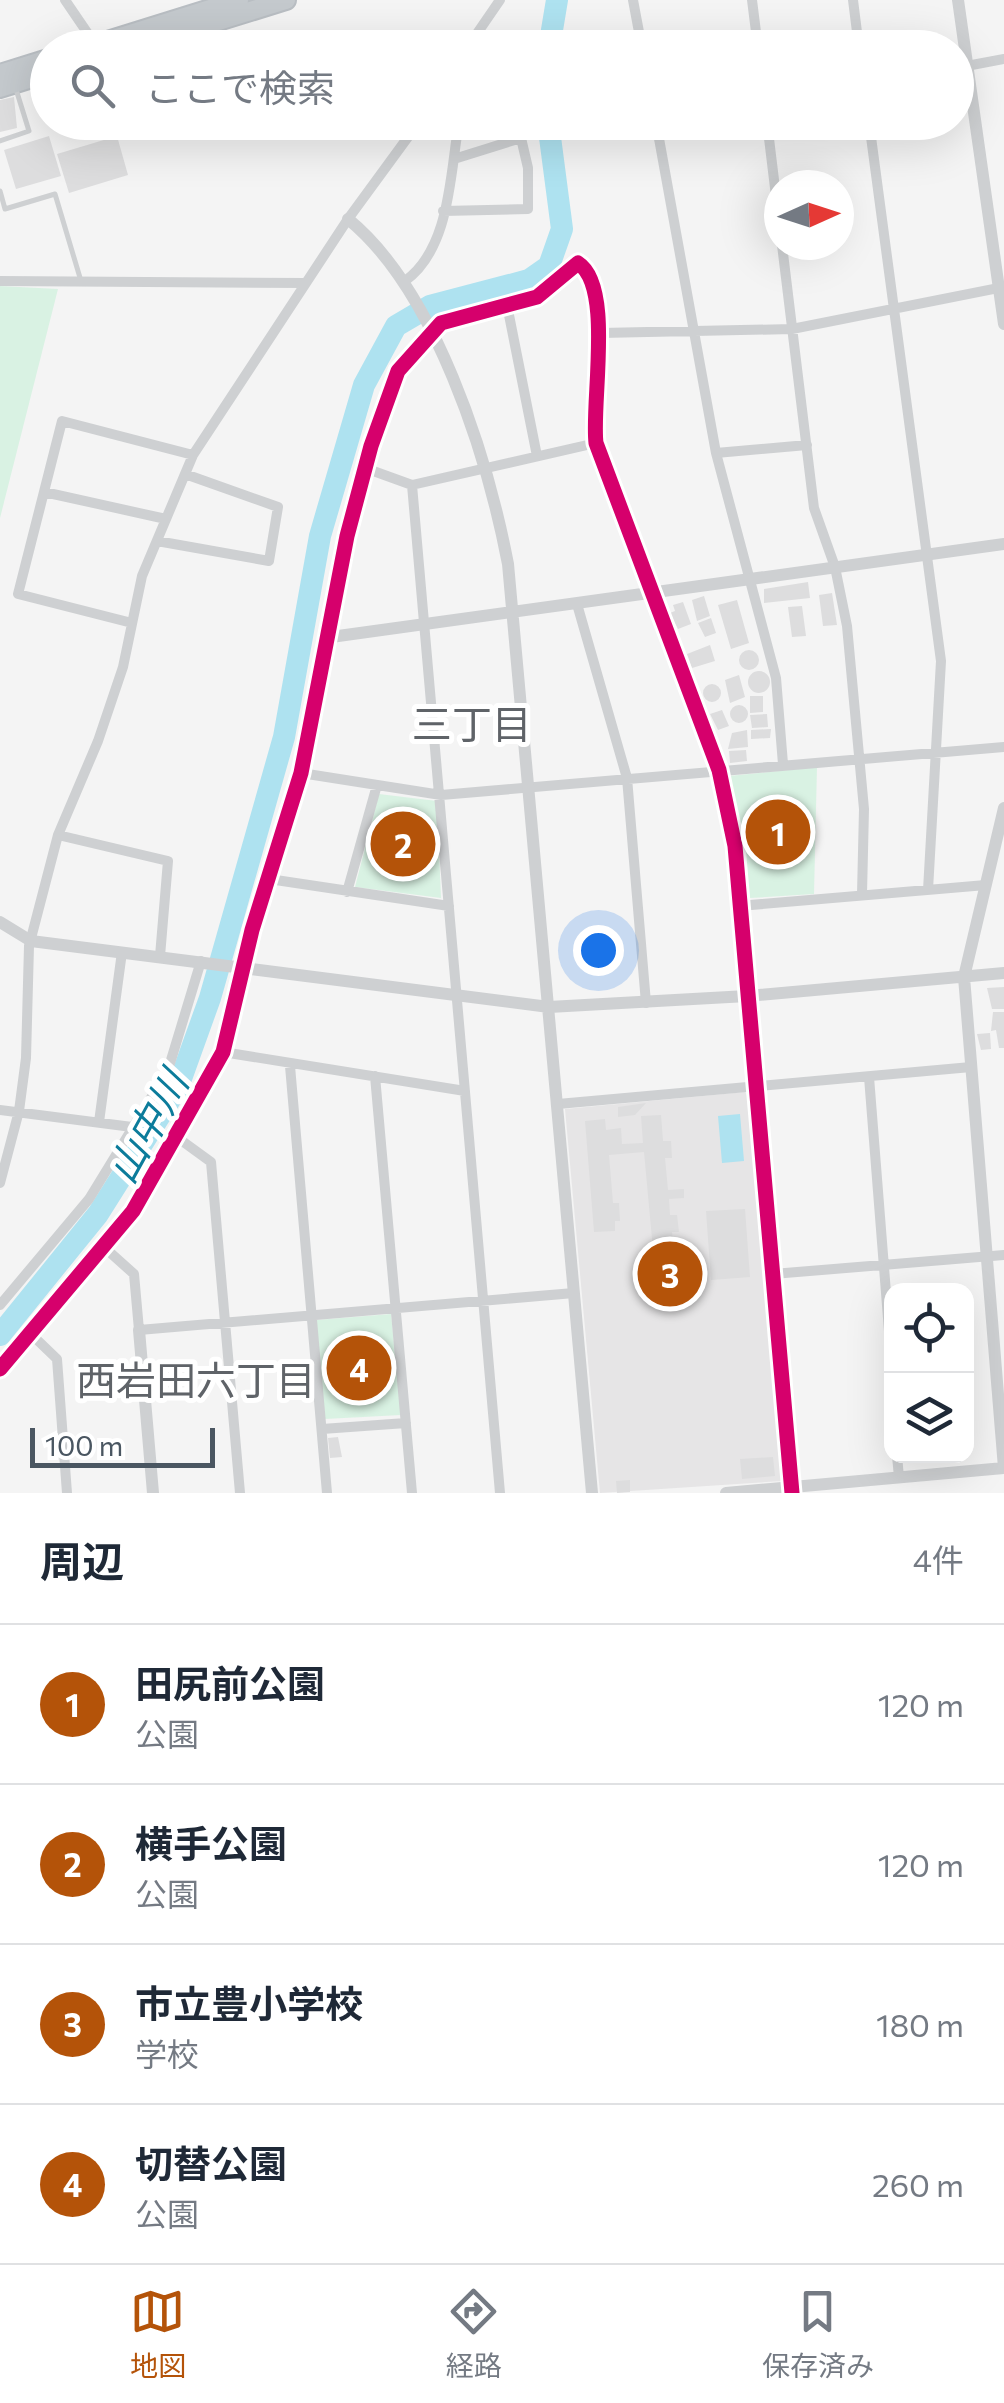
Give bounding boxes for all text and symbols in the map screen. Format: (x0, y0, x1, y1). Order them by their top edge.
search box (30, 30, 974, 140)
icon: search (65, 58, 120, 113)
text: ここで検索 (145, 63, 335, 110)
north arrow (764, 170, 854, 260)
district label: 三丁目 (412, 698, 532, 747)
pin: 1 (746, 794, 810, 870)
pin: 2 (370, 806, 436, 882)
your location (573, 925, 624, 976)
water label: 山中川 (95, 1058, 198, 1190)
pin: 3 (638, 1236, 702, 1312)
map controls (884, 1283, 974, 1463)
button: locate (884, 1283, 974, 1373)
pin: 4 (326, 1330, 392, 1406)
district label: 西岩田六丁目 (76, 1354, 316, 1403)
button: layers (884, 1373, 974, 1463)
scale bar (30, 1423, 215, 1468)
text: 100 m (45, 1428, 123, 1462)
text: 周辺 (40, 1534, 124, 1586)
text: 4件 (913, 1539, 964, 1579)
text: 田尻前公園 (135, 1659, 325, 1706)
text: 1 (65, 1684, 80, 1724)
text: 120 m (878, 1684, 964, 1724)
text: 公園 (135, 1713, 199, 1753)
text: 横手公園 (135, 1819, 287, 1866)
text: 2 (63, 1844, 82, 1884)
text: 120 m (878, 1844, 964, 1884)
text: 公園 (135, 1873, 199, 1913)
text: 市立豊小学校 (135, 1979, 363, 2026)
text: 3 (63, 2004, 82, 2044)
text: 180 m (876, 2004, 964, 2044)
text: 学校 (135, 2033, 199, 2073)
text: 切替公園 (135, 2139, 287, 2186)
text: 4 (63, 2164, 82, 2204)
text: 260 m (872, 2164, 964, 2204)
text: 公園 (135, 2193, 199, 2233)
tab: 地図 (130, 2284, 186, 2384)
tab: 経路 (446, 2284, 502, 2384)
tab: 保存済み (762, 2284, 874, 2384)

